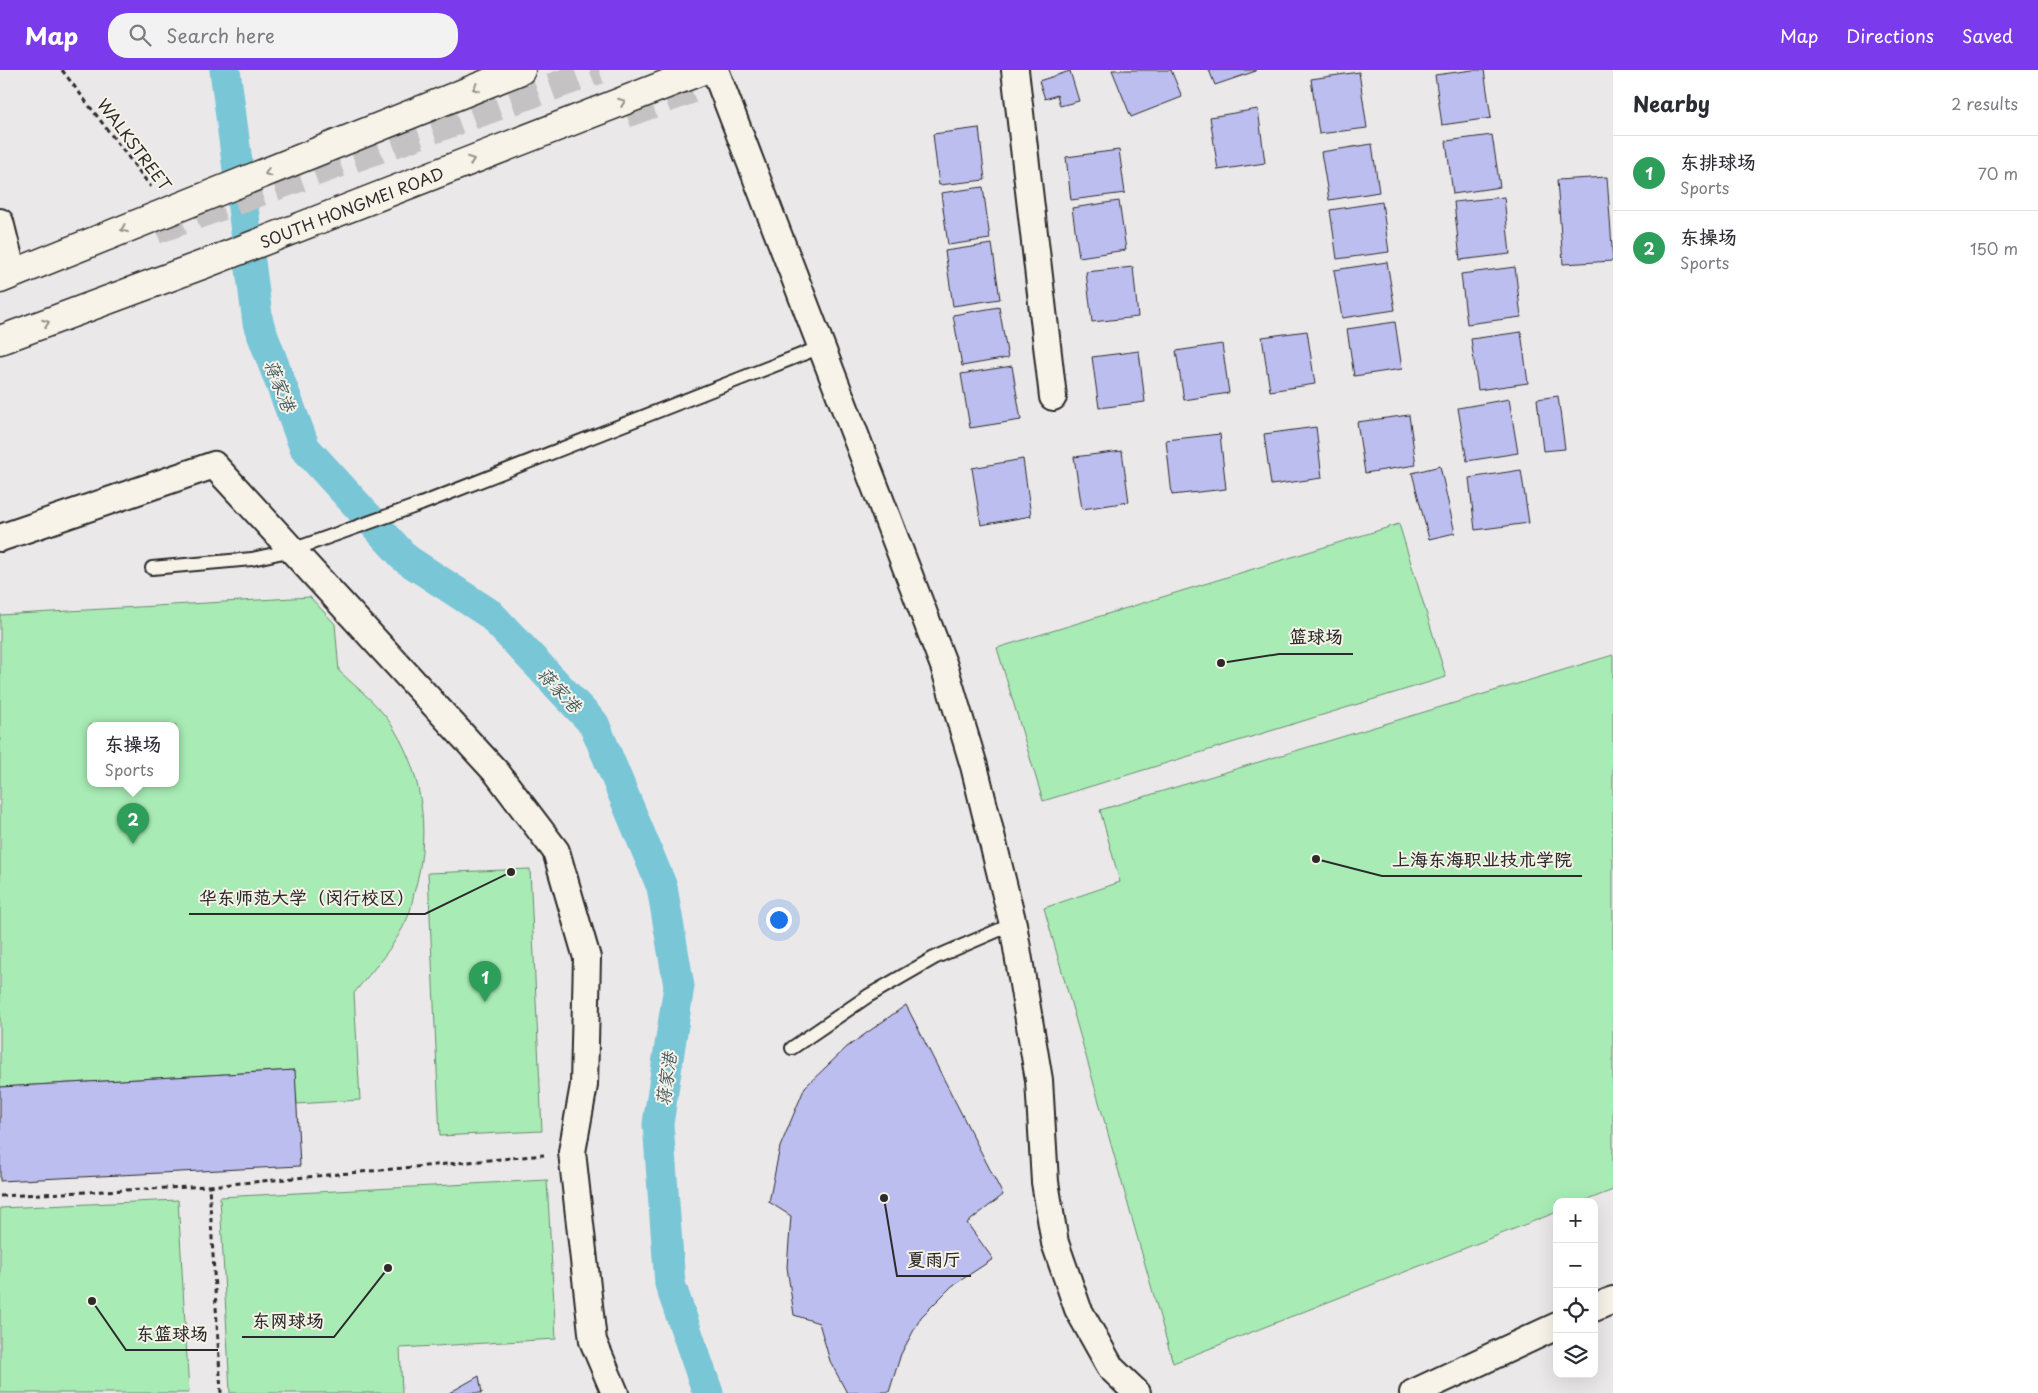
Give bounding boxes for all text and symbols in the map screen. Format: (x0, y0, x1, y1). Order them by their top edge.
search box (108, 13, 458, 58)
text: Map (25, 17, 78, 53)
icon: search (126, 21, 154, 49)
text: Search here (166, 21, 275, 49)
text: Map (1780, 22, 1818, 49)
text: Directions (1846, 22, 1934, 49)
text: Saved (1962, 22, 2013, 49)
one-way arrow (472, 82, 481, 93)
text: Nearby (1633, 87, 1710, 119)
text: 2 results (1951, 91, 2018, 115)
street label: WALKSTREET (92, 93, 178, 195)
one-way arrow (617, 97, 626, 108)
text: 东排球场 (1680, 147, 1756, 175)
one-way arrow (466, 156, 475, 167)
street label: SOUTH HONGMEI ROAD (256, 160, 447, 253)
text: 1 (1645, 161, 1653, 185)
text: 70 m (1978, 161, 2018, 185)
one-way arrow (264, 166, 273, 177)
text: Sports (1680, 175, 1729, 199)
text: 东操场 (1680, 222, 1737, 250)
one-way arrow (120, 223, 129, 233)
text: 2 (1643, 236, 1655, 260)
text: 150 m (1970, 236, 2018, 260)
text: Sports (1680, 250, 1729, 274)
one-way arrow (41, 319, 49, 329)
water label: 蒋家港 (259, 355, 304, 417)
callout: 篮球场 (1279, 621, 1353, 654)
text: 篮球场 (1289, 622, 1343, 649)
water label: 蒋家港 (532, 660, 590, 719)
popup (87, 722, 179, 787)
text: 东操场 (104, 729, 162, 757)
text: Sports (104, 757, 154, 781)
pin: 2 (117, 803, 149, 844)
callout: 上海东海职业技术学院 (1382, 843, 1582, 876)
text: 上海东海职业技术学院 (1392, 845, 1572, 872)
callout: 华东师范大学（闵行校区） (189, 881, 425, 914)
text: 华东师范大学（闵行校区） (199, 883, 415, 910)
your location (766, 907, 792, 933)
pin: 1 (469, 961, 501, 1002)
water label: 蒋家港 (648, 1048, 682, 1108)
map controls (1553, 1198, 1598, 1378)
button: + (1553, 1198, 1598, 1243)
callout: 夏雨厅 (897, 1243, 971, 1276)
button: − (1553, 1243, 1598, 1288)
text: 夏雨厅 (907, 1245, 961, 1272)
button: locate (1553, 1288, 1598, 1333)
callout: 东网球场 (242, 1304, 334, 1337)
text: 东网球场 (252, 1306, 324, 1333)
callout: 东篮球场 (126, 1317, 218, 1350)
text: 东篮球场 (136, 1319, 208, 1346)
button: layers (1553, 1333, 1598, 1378)

